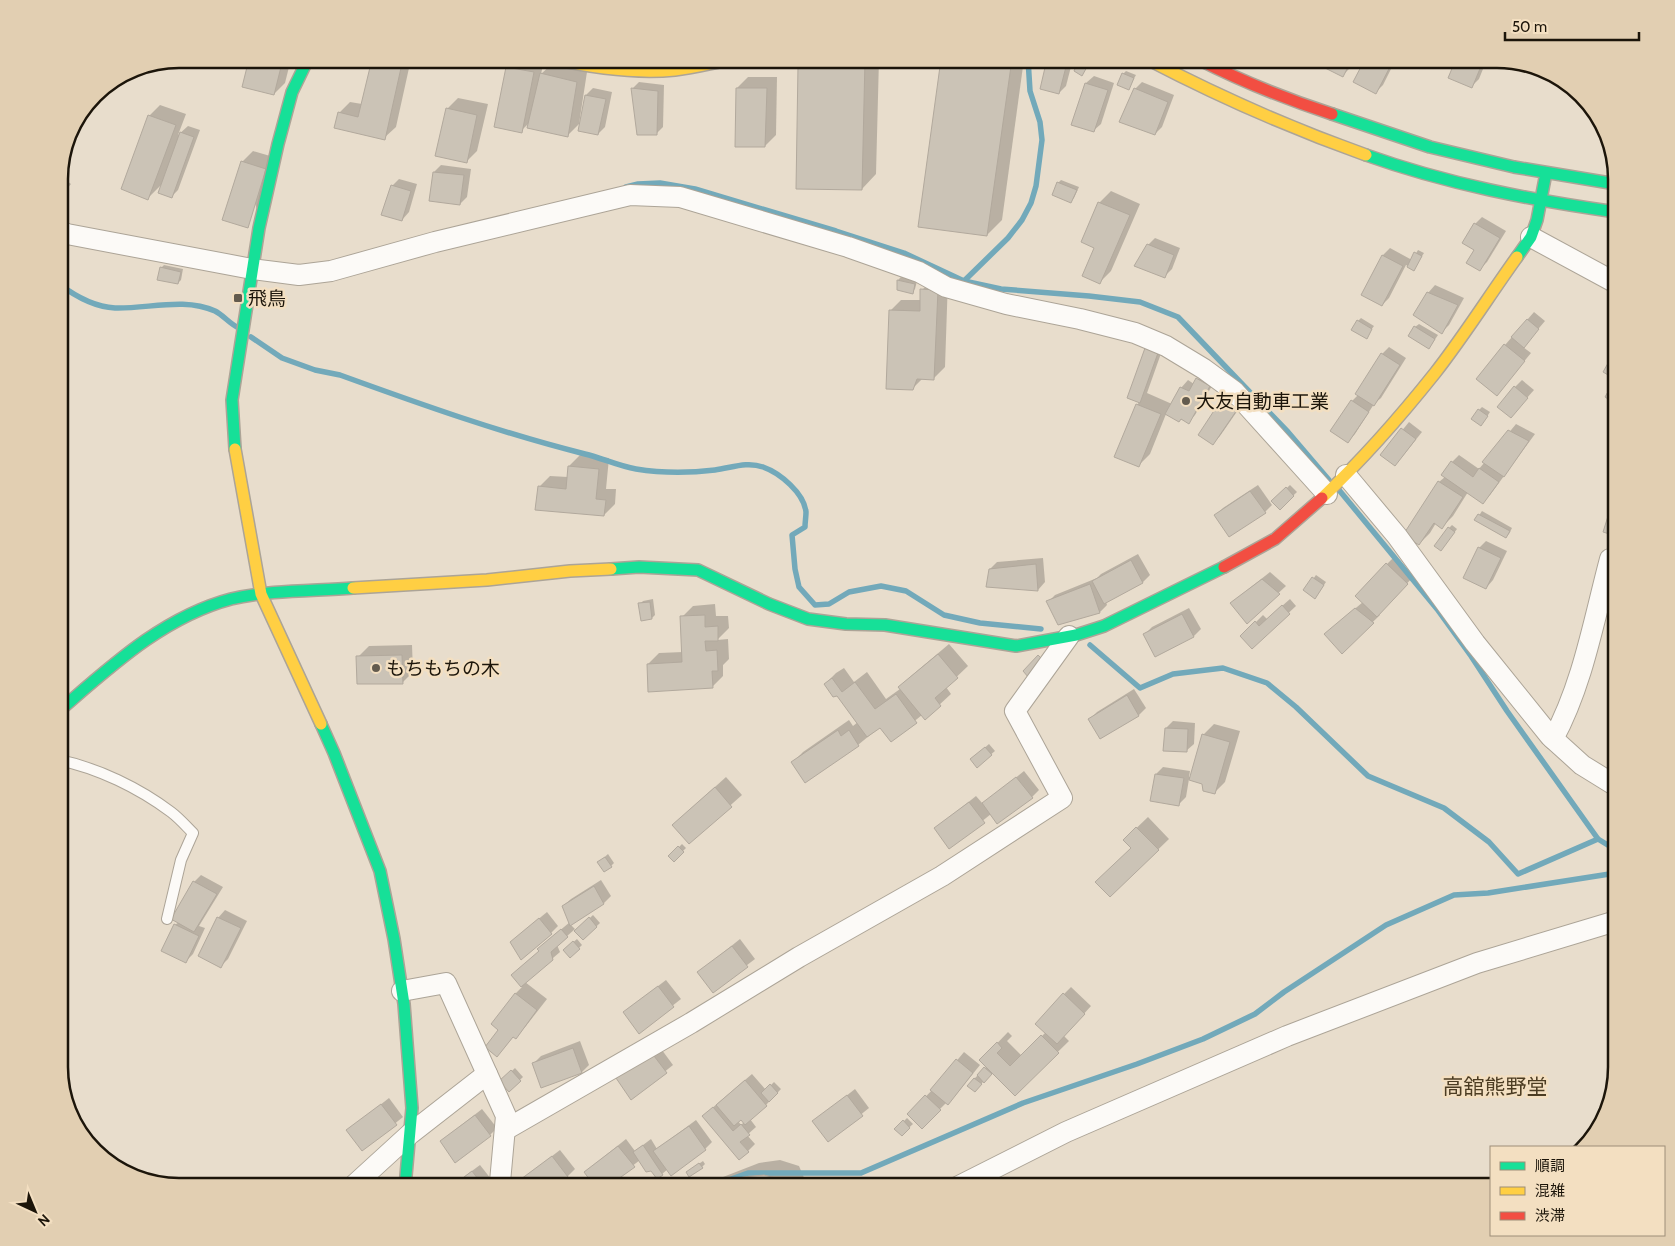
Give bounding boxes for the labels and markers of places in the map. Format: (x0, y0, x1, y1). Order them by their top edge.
place label: 飛鳥 (248, 287, 286, 310)
marker: 飛鳥 (232, 292, 244, 304)
place label: 大友自動車工業 (1196, 390, 1329, 413)
marker: 大友自動車工業 (1180, 395, 1192, 407)
place label: もちもちの木 (386, 657, 500, 680)
marker: もちもちの木 (370, 662, 382, 674)

